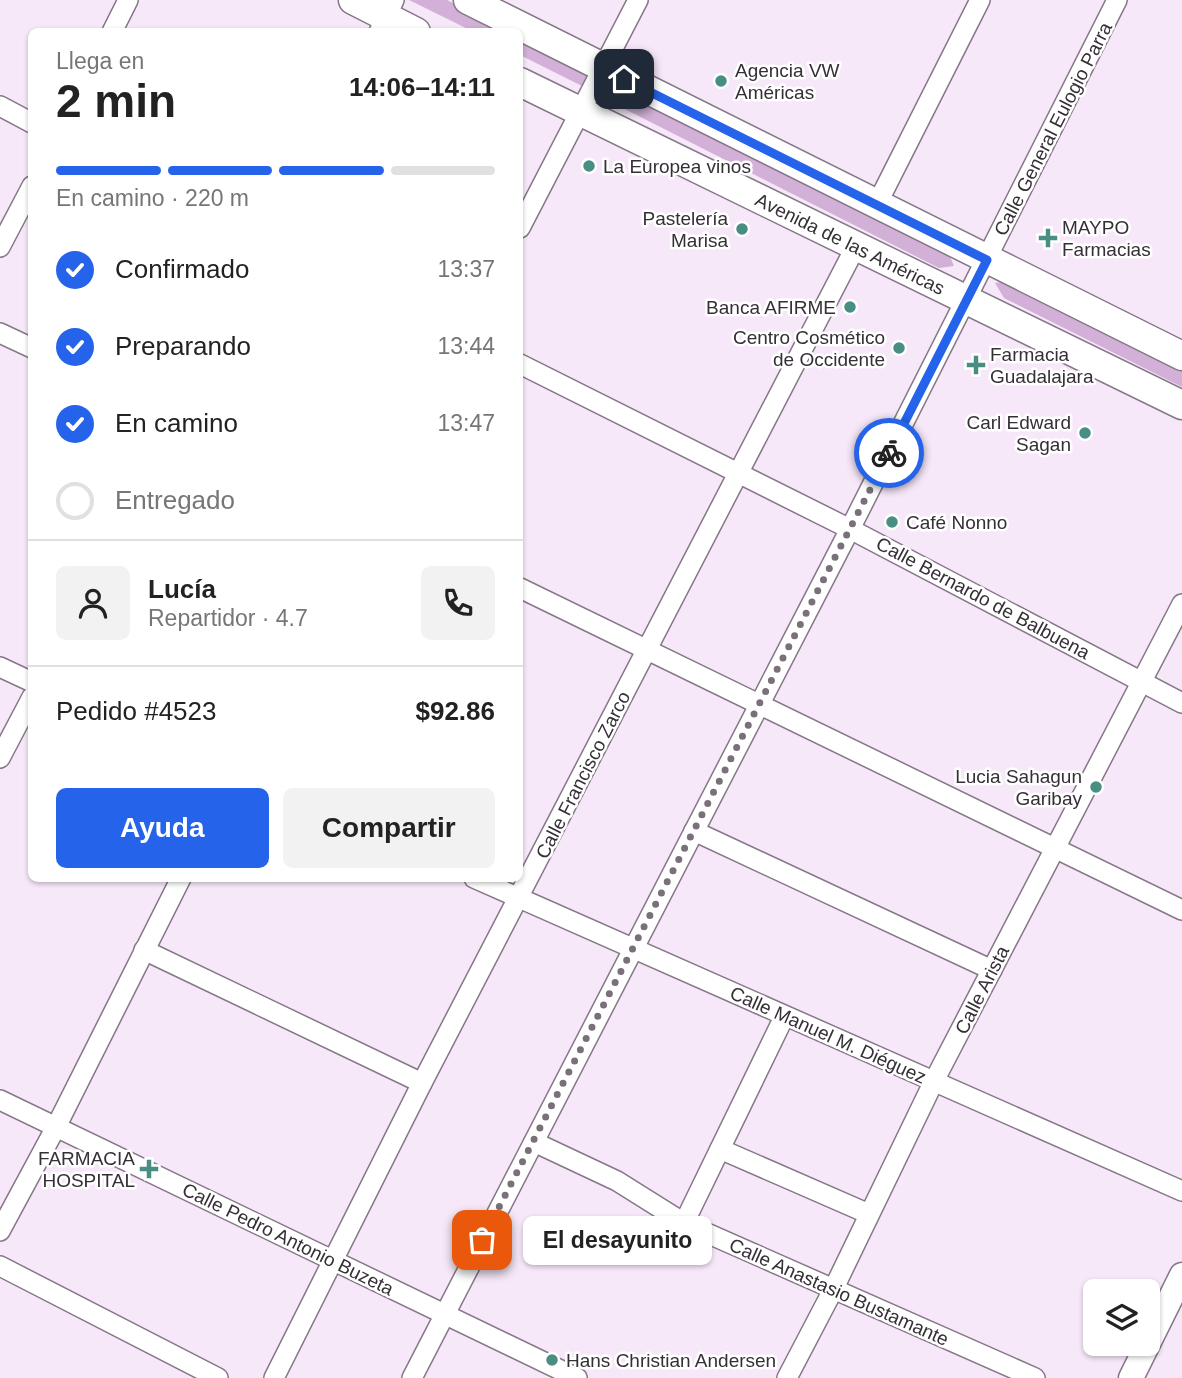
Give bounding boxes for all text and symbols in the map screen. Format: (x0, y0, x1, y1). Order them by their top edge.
street label: Calle General Eulogio Parra (990, 18, 1116, 239)
text: Llega en (56, 48, 144, 74)
pin (594, 49, 654, 109)
icon: home (605, 60, 643, 98)
place label: Agencia VW Américas (735, 60, 840, 103)
text: 14:06–14:11 (349, 72, 495, 102)
marker: Agencia VW Américas (713, 73, 729, 89)
text: 2 min (56, 75, 176, 127)
place label: La Europea vinos (603, 156, 751, 177)
marker: La Europea vinos (581, 158, 597, 174)
text: En camino · 220 m (56, 185, 249, 211)
street label: Avenida de las Américas (752, 189, 948, 299)
place label: Pastelería Marisa (642, 208, 728, 251)
place label: MAYPO Farmacias (1062, 217, 1151, 260)
marker: Pastelería Marisa (734, 221, 750, 237)
marker: MAYPO Farmacias (1040, 230, 1056, 246)
icon: check (56, 251, 94, 289)
text: Confirmado (115, 254, 249, 284)
text: 13:37 (437, 256, 495, 282)
place label: Banca AFIRME (706, 297, 836, 318)
marker: Banca AFIRME (842, 299, 858, 315)
place label: Centro Cosmético de Occidente (733, 327, 885, 370)
icon: check (56, 328, 94, 366)
text: Preparando (115, 331, 251, 361)
text: 13:44 (437, 333, 495, 359)
marker: Centro Cosmético de Occidente (891, 340, 907, 356)
place label: Farmacia Guadalajara (990, 344, 1094, 387)
marker: Farmacia Guadalajara (968, 357, 984, 373)
icon: check (56, 405, 94, 443)
text: En camino (115, 408, 238, 438)
text: 13:47 (437, 410, 495, 436)
place label: Carl Edward Sagan (966, 412, 1071, 455)
courier (854, 418, 924, 488)
marker: Carl Edward Sagan (1077, 425, 1093, 441)
icon: bike (870, 434, 908, 472)
text: Entregado (115, 485, 235, 515)
place label: Café Nonno (906, 512, 1007, 533)
marker: Café Nonno (884, 514, 900, 530)
street label: Calle Bernardo de Balbuena (873, 533, 1094, 664)
button: person (56, 566, 130, 640)
button: phone (421, 566, 495, 640)
text: Lucía (148, 574, 216, 604)
text: Repartidor · 4.7 (148, 605, 308, 631)
street label: Calle Francisco Zarco (532, 688, 634, 862)
text: Pedido #4523 (56, 696, 216, 726)
text: $92.86 (415, 696, 495, 726)
place label: Lucia Sahagun Garibay (955, 766, 1082, 809)
marker: Lucia Sahagun Garibay (1088, 779, 1104, 795)
button: Ayuda (56, 788, 269, 868)
button: Compartir (283, 788, 495, 868)
street label: Calle Arista (951, 942, 1013, 1038)
street label: Calle Manuel M. Diéguez (727, 982, 929, 1088)
place label: FARMACIA HOSPITAL (38, 1148, 135, 1191)
marker: FARMACIA HOSPITAL (141, 1161, 157, 1177)
street label: Calle Pedro Antonio Buzeta (179, 1179, 397, 1300)
pin (452, 1210, 512, 1270)
callout: El desayunito (524, 1216, 713, 1264)
icon: bag (463, 1221, 501, 1259)
text: El desayunito (543, 1227, 692, 1253)
street label: Calle Anastasio Bustamante (726, 1234, 952, 1350)
map controls (1083, 1279, 1160, 1356)
button: layers (1083, 1279, 1160, 1356)
place label: Hans Christian Andersen (566, 1350, 776, 1371)
marker: Hans Christian Andersen (544, 1352, 560, 1368)

